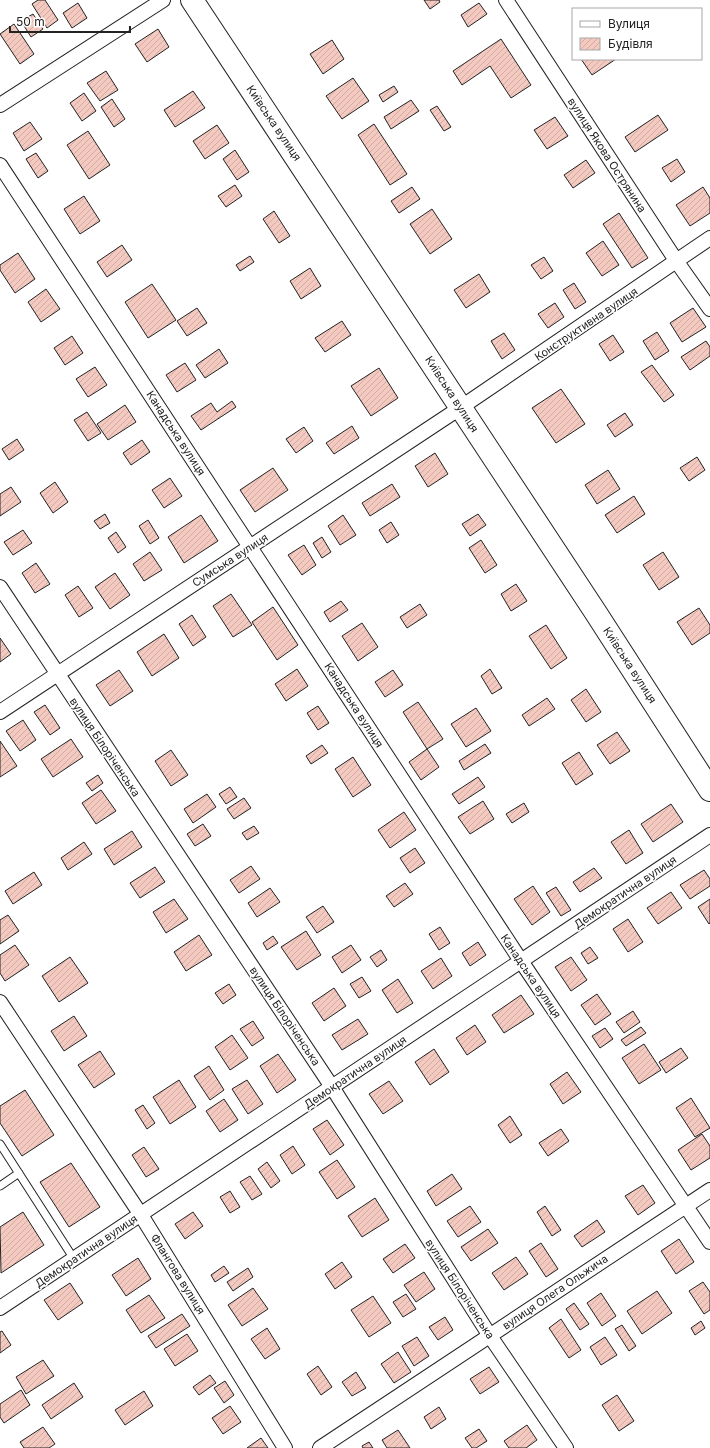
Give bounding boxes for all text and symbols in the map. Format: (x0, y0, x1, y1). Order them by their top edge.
scale bar (10, 8, 130, 34)
legend (572, 8, 702, 60)
text: 50 m (16, 14, 45, 29)
text: Вулиця (608, 16, 650, 31)
text: Будівля (608, 36, 653, 51)
street label: Київська вулиця (244, 83, 304, 163)
street label: вулиця Якова Острянина (565, 95, 649, 215)
street label: Конструктивна вулиця (532, 284, 640, 364)
street label: Київська вулиця (422, 353, 482, 435)
street label: Канадська вулиця (143, 388, 209, 478)
street label: Сумська вулиця (189, 530, 271, 590)
street label: Київська вулиця (600, 624, 660, 706)
street label: Канадська вулиця (321, 660, 387, 750)
street label: вулиця Білоріченська (67, 695, 143, 799)
street label: Демократична вулиця (571, 852, 679, 932)
street label: Канадська вулиця (498, 931, 564, 1021)
street label: вулиця Білоріченська (247, 964, 323, 1068)
street label: Демократична вулиця (301, 1032, 409, 1112)
street label: Демократична вулиця (32, 1211, 140, 1291)
street label: Флангова вулиця (148, 1231, 208, 1317)
street label: вулиця Білоріченська (422, 1236, 498, 1342)
street label: вулиця Олега Ольжича (500, 1251, 610, 1333)

